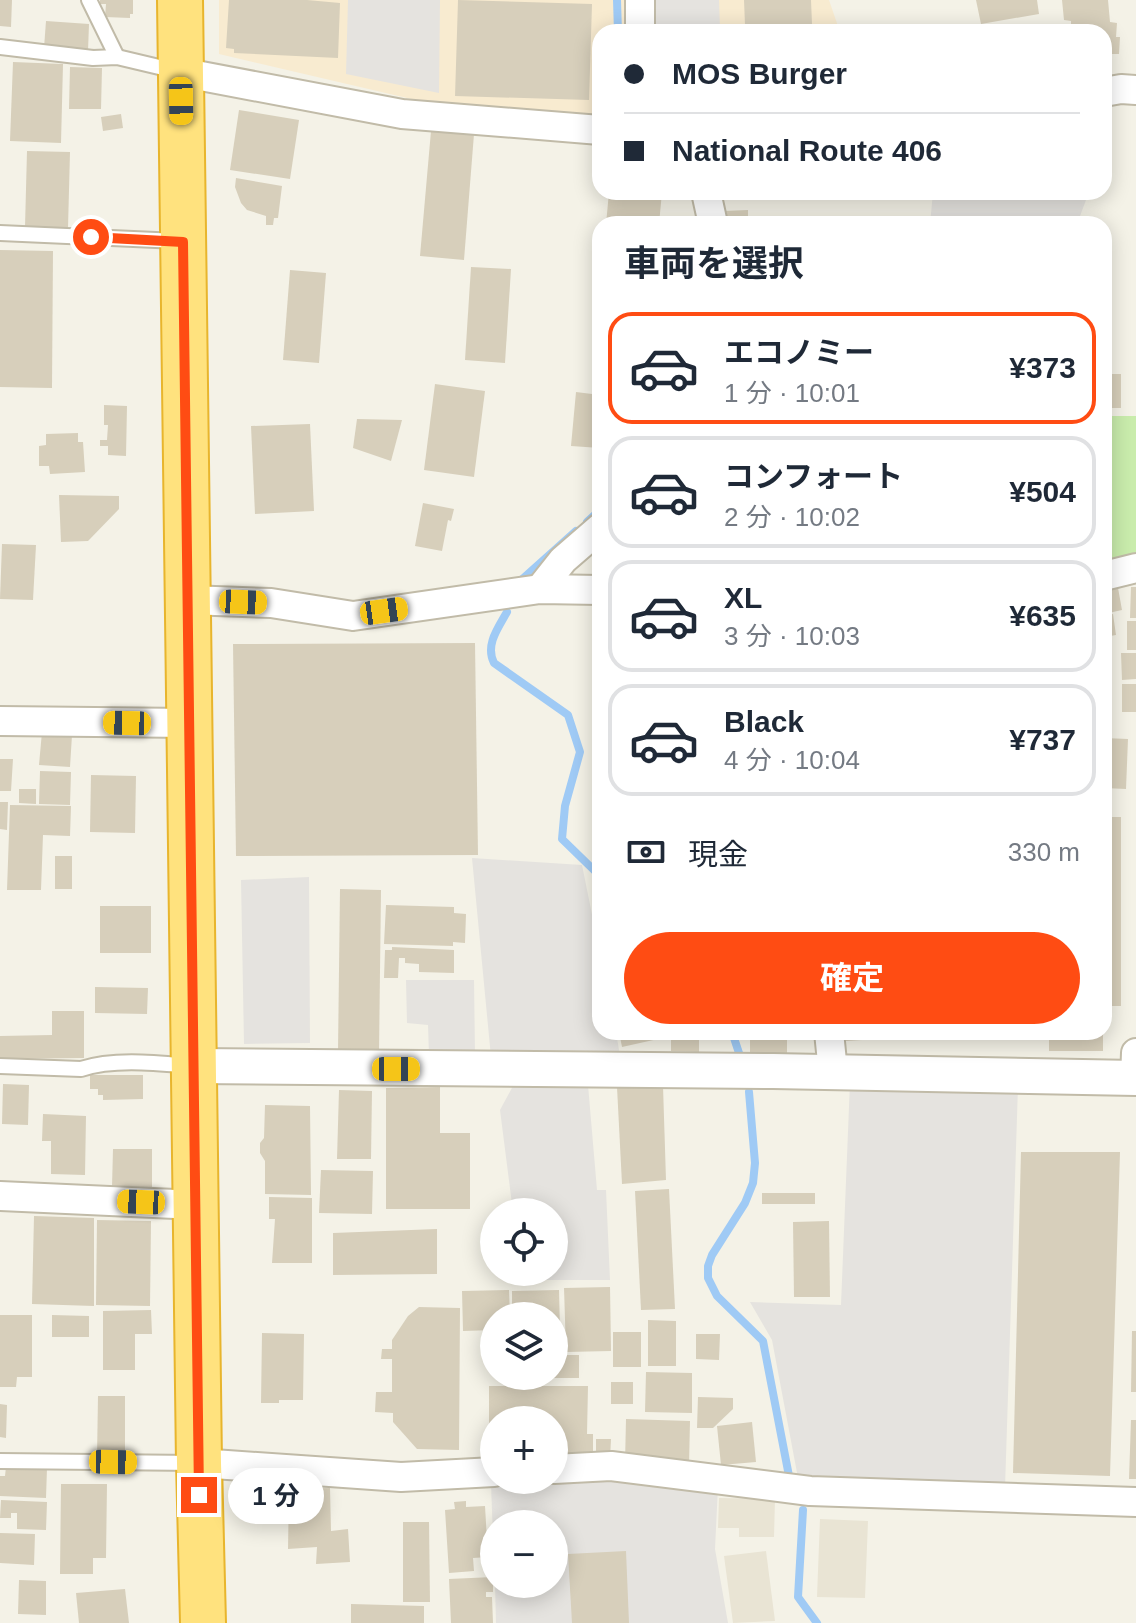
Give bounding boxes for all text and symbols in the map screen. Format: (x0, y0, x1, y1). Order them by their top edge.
text: MOS Burger (672, 57, 847, 90)
car (169, 77, 193, 125)
text: National Route 406 (672, 134, 942, 167)
route start (73, 219, 109, 255)
text: 車両を選択 (624, 243, 804, 284)
icon: car (628, 332, 700, 404)
text: エコノミー (724, 336, 874, 369)
text: ¥373 (1009, 351, 1076, 384)
text: 1 分 · 10:01 (724, 378, 860, 408)
icon: car (628, 456, 700, 528)
text: コンフォート (724, 460, 903, 493)
text: ¥504 (1009, 475, 1076, 508)
text: 2 分 · 10:02 (724, 502, 860, 532)
icon: car (628, 580, 700, 652)
text: XL (724, 581, 762, 614)
car (219, 589, 267, 615)
car (359, 596, 409, 626)
text: ¥635 (1009, 599, 1076, 632)
text: 3 分 · 10:03 (724, 621, 860, 651)
icon: car (628, 704, 700, 776)
text: Black (724, 705, 804, 738)
car (103, 711, 151, 735)
text: ¥737 (1009, 723, 1076, 756)
text: 4 分 · 10:04 (724, 745, 860, 775)
icon: cash (624, 830, 668, 874)
text: 330 m (1008, 837, 1080, 867)
text: 現金 (688, 838, 748, 871)
button: 確定 (624, 932, 1080, 1024)
car (372, 1057, 420, 1081)
car (117, 1189, 165, 1215)
map controls (480, 1198, 568, 1598)
button: locate (480, 1198, 568, 1286)
button: layers (480, 1302, 568, 1390)
button: + (480, 1406, 568, 1494)
car (89, 1450, 137, 1474)
callout: 1 分 (227, 1467, 323, 1523)
route end (181, 1477, 217, 1513)
text: 1 分 (252, 1481, 300, 1511)
button: − (480, 1510, 568, 1598)

